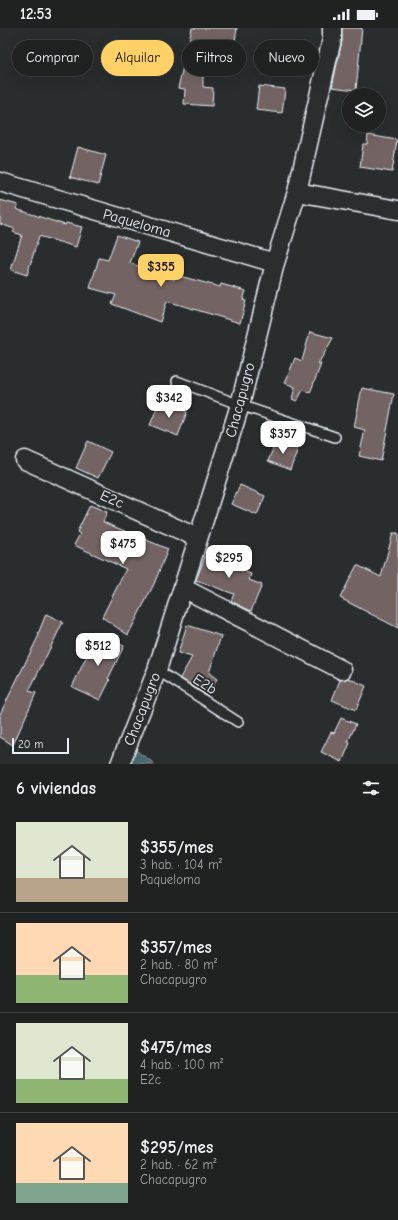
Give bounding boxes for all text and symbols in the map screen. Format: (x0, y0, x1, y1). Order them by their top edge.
text: 12:53 (20, 5, 52, 23)
chip: Comprar (12, 40, 93, 76)
chip: Alquilar (101, 40, 174, 76)
chip: Filtros (182, 40, 246, 76)
chip: Nuevo (254, 40, 319, 76)
map controls (342, 88, 386, 132)
button: layers (342, 88, 386, 132)
street label: Paqueloma (101, 205, 173, 241)
pin: $355 (137, 254, 185, 288)
text: $355 (147, 259, 175, 274)
street label: Chacapugro (221, 360, 259, 440)
pin: $342 (145, 385, 193, 419)
text: $342 (156, 390, 182, 405)
pin: $357 (259, 421, 307, 455)
text: $357 (270, 426, 297, 441)
street label: E2c (97, 486, 127, 512)
pin: $475 (99, 531, 147, 565)
text: $475 (110, 536, 136, 551)
pin: $295 (205, 545, 253, 579)
text: $295 (215, 550, 243, 565)
pin: $512 (74, 633, 122, 667)
text: $512 (85, 638, 111, 653)
street label: Chacapugro (120, 670, 164, 748)
street label: E2b (190, 670, 220, 698)
scale bar (12, 736, 69, 755)
text: 20 m (18, 738, 43, 751)
icon: filters (360, 777, 382, 799)
text: 6 viviendas (16, 779, 96, 798)
icon: home (48, 838, 96, 886)
text: $355/mes (140, 838, 213, 857)
text: 3 hab. · 104 m² (140, 857, 222, 872)
text: Paqueloma (140, 872, 201, 887)
text: $357/mes (140, 938, 212, 957)
icon: home (48, 939, 96, 987)
text: 2 hab. · 80 m² (140, 957, 217, 972)
text: Chacapugro (140, 972, 207, 987)
text: $475/mes (140, 1038, 211, 1057)
icon: home (48, 1039, 96, 1087)
text: 4 hab. · 100 m² (140, 1057, 223, 1072)
text: E2c (140, 1072, 161, 1087)
text: $295/mes (140, 1138, 213, 1157)
icon: home (48, 1139, 96, 1187)
text: 2 hab. · 62 m² (140, 1157, 217, 1172)
text: Chacapugro (140, 1172, 207, 1187)

